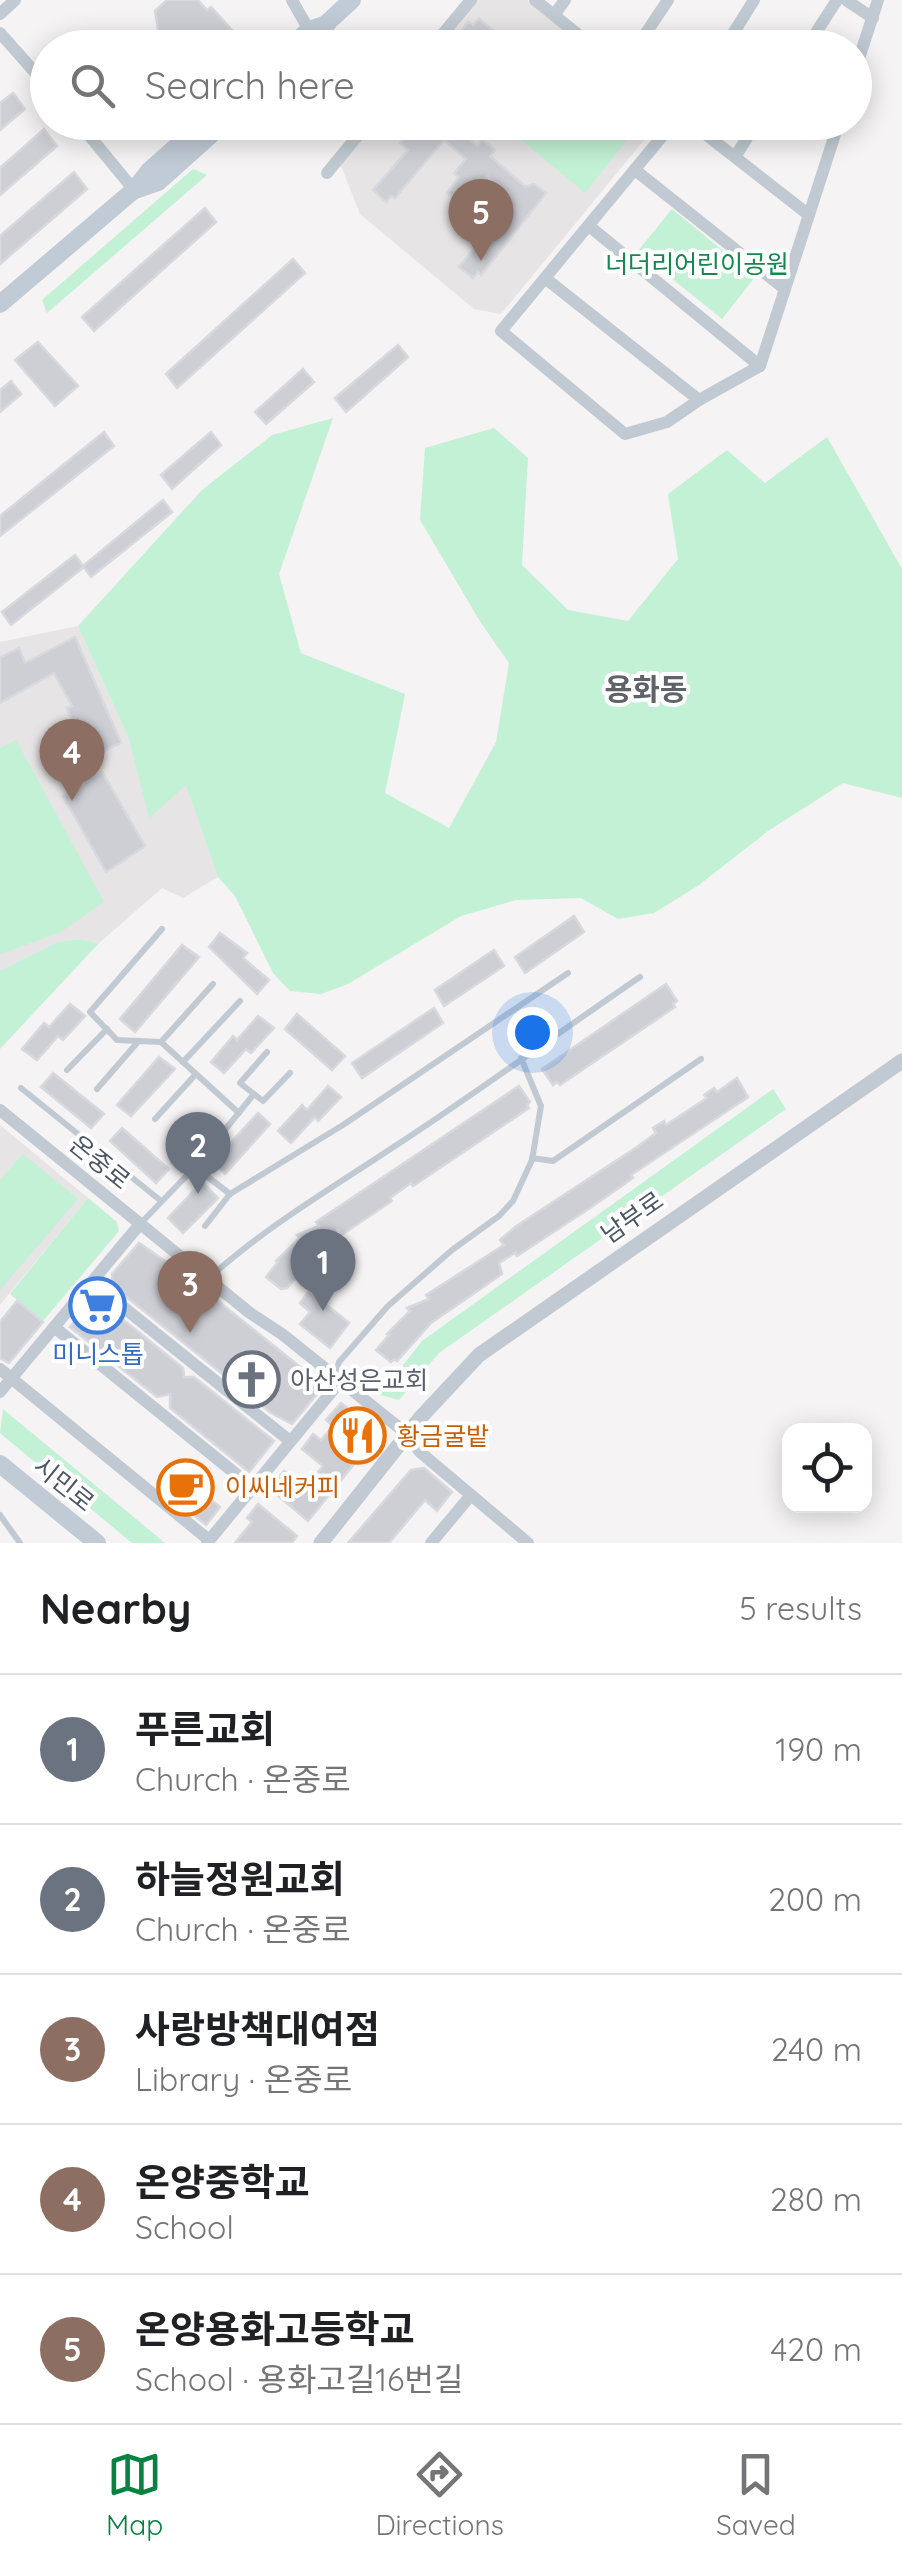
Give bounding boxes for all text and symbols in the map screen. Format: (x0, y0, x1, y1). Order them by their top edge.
search box (30, 30, 872, 140)
icon: search (65, 58, 120, 113)
text: Search here (145, 61, 355, 109)
pin: 5 (448, 178, 514, 261)
park label: 너더리어린이공원 (605, 248, 789, 279)
district label: 용화동 (605, 670, 687, 708)
pin: 4 (40, 718, 104, 801)
your location (507, 1007, 558, 1058)
pin: 2 (166, 1112, 230, 1194)
street label: 온중로 (64, 1128, 137, 1195)
street label: 남부로 (595, 1184, 669, 1249)
pin: 1 (290, 1228, 356, 1311)
pin: 3 (158, 1250, 222, 1333)
supermarket icon: 미니스톱 (68, 1275, 128, 1335)
place label: 미니스톱 (52, 1338, 144, 1369)
church icon: 아산성은교회 (221, 1350, 281, 1410)
place label: 아산성은교회 (290, 1364, 428, 1395)
restaurant icon: 황금굴밭 (328, 1406, 388, 1466)
place label: 황금굴밭 (397, 1420, 489, 1451)
map controls (782, 1423, 872, 1513)
button: locate (782, 1423, 872, 1513)
street label: 시민로 (28, 1450, 101, 1517)
cafe icon: 이씨네커피 (156, 1457, 216, 1517)
place label: 이씨네커피 (225, 1471, 340, 1502)
text: Nearby (40, 1582, 191, 1635)
text: 5 results (739, 1588, 862, 1628)
text: 푸른교회 (135, 1705, 275, 1753)
text: 1 (66, 1729, 79, 1769)
text: 190 m (775, 1729, 862, 1769)
text: Church · 온중로 (135, 1759, 351, 1799)
text: 하늘정원교회 (135, 1855, 345, 1903)
text: 2 (63, 1879, 82, 1919)
text: 200 m (768, 1879, 862, 1919)
text: Church · 온중로 (135, 1909, 351, 1949)
text: 사랑방책대여점 (135, 2005, 380, 2053)
text: 3 (64, 2029, 81, 2069)
text: 240 m (771, 2029, 862, 2069)
text: Library · 온중로 (135, 2059, 352, 2099)
text: 온양중학교 (135, 2158, 310, 2206)
text: 4 (63, 2179, 82, 2219)
text: 280 m (770, 2179, 862, 2219)
text: School (135, 2207, 234, 2247)
text: 온양용화고등학교 (135, 2305, 415, 2353)
text: 5 (63, 2329, 82, 2369)
text: 420 m (770, 2329, 862, 2369)
text: School · 용화고길16번길 (135, 2359, 463, 2399)
tab: Map (106, 2447, 163, 2542)
tab: Directions (375, 2447, 504, 2542)
tab: Saved (716, 2447, 796, 2542)

